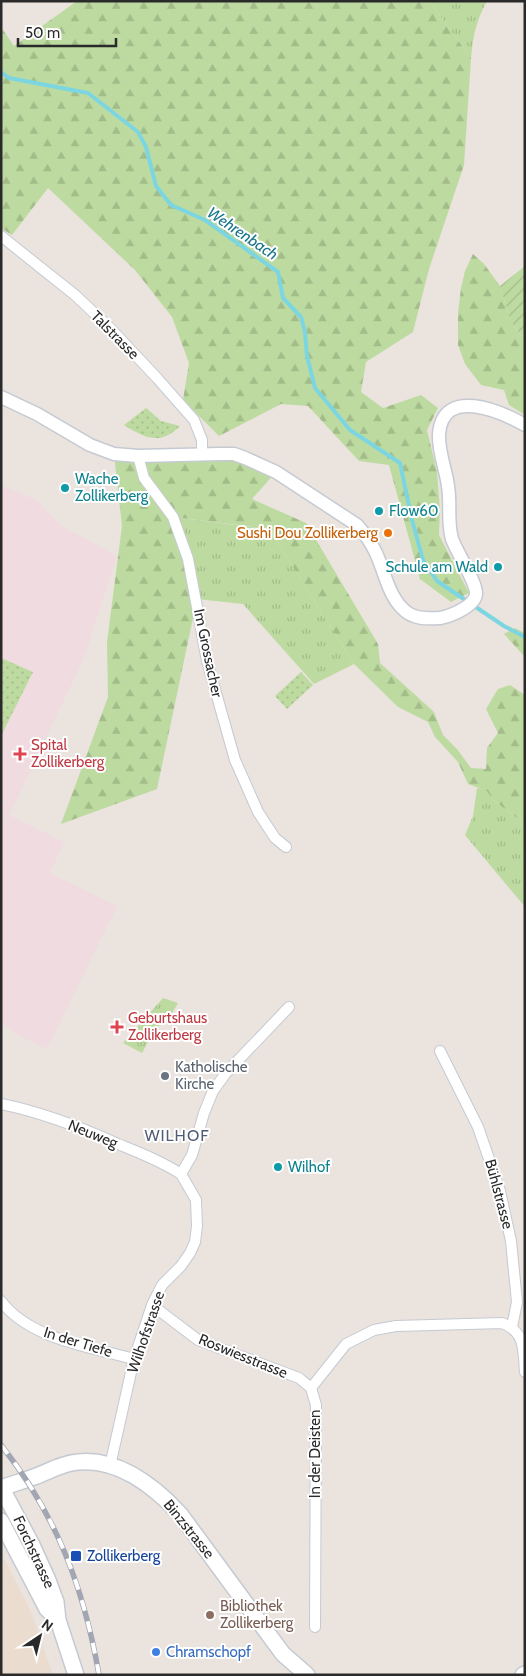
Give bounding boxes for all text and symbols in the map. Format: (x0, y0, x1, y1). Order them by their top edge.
scale bar (18, 15, 115, 47)
text: 50 m (25, 24, 60, 42)
water label: Wehrenbach (204, 203, 282, 264)
street label: Talstrasse (87, 307, 143, 363)
place label: Wache Zollikerberg (75, 470, 149, 505)
marker: Wache Zollikerberg (59, 482, 71, 494)
place label: Flow60 (389, 502, 438, 520)
marker: Flow60 (373, 505, 385, 517)
place label: Sushi Dou Zollikerberg (237, 524, 379, 542)
marker: Sushi Dou Zollikerberg (382, 527, 394, 539)
place label: Schule am Wald (386, 558, 488, 576)
marker: Schule am Wald (492, 561, 504, 573)
street label: Im Grossacher (190, 607, 226, 699)
place label: Spital Zollikerberg (31, 736, 105, 771)
marker: Spital Zollikerberg (13, 747, 27, 761)
place label: Geburtshaus Zollikerberg (128, 1009, 207, 1044)
marker: Geburtshaus Zollikerberg (110, 1020, 124, 1034)
place label: Katholische Kirche (175, 1058, 248, 1093)
marker: Katholische Kirche (159, 1070, 171, 1082)
street label: Neuweg (66, 1116, 121, 1152)
district label: WILHOF (144, 1126, 210, 1145)
street label: Bühlstrasse (481, 1157, 517, 1231)
place label: Wilhof (288, 1158, 330, 1176)
marker: Wilhof (272, 1161, 284, 1173)
street label: Wilhofstrasse (124, 1288, 168, 1375)
street label: In der Tiefe (42, 1323, 115, 1361)
street label: Roswiesstrasse (196, 1330, 290, 1382)
street label: In der Deisten (306, 1410, 324, 1498)
street label: Binzstrasse (160, 1496, 218, 1562)
street label: Forchstrasse (9, 1513, 59, 1591)
place label: Zollikerberg (87, 1547, 161, 1565)
marker: Zollikerberg (69, 1549, 83, 1563)
place label: Bibliothek Zollikerberg (220, 1597, 294, 1632)
marker: Bibliothek Zollikerberg (204, 1609, 216, 1621)
north arrow (15, 1611, 65, 1661)
text: N (38, 1615, 57, 1636)
place label: Chramschopf (166, 1643, 251, 1661)
marker: Chramschopf (150, 1646, 162, 1658)

